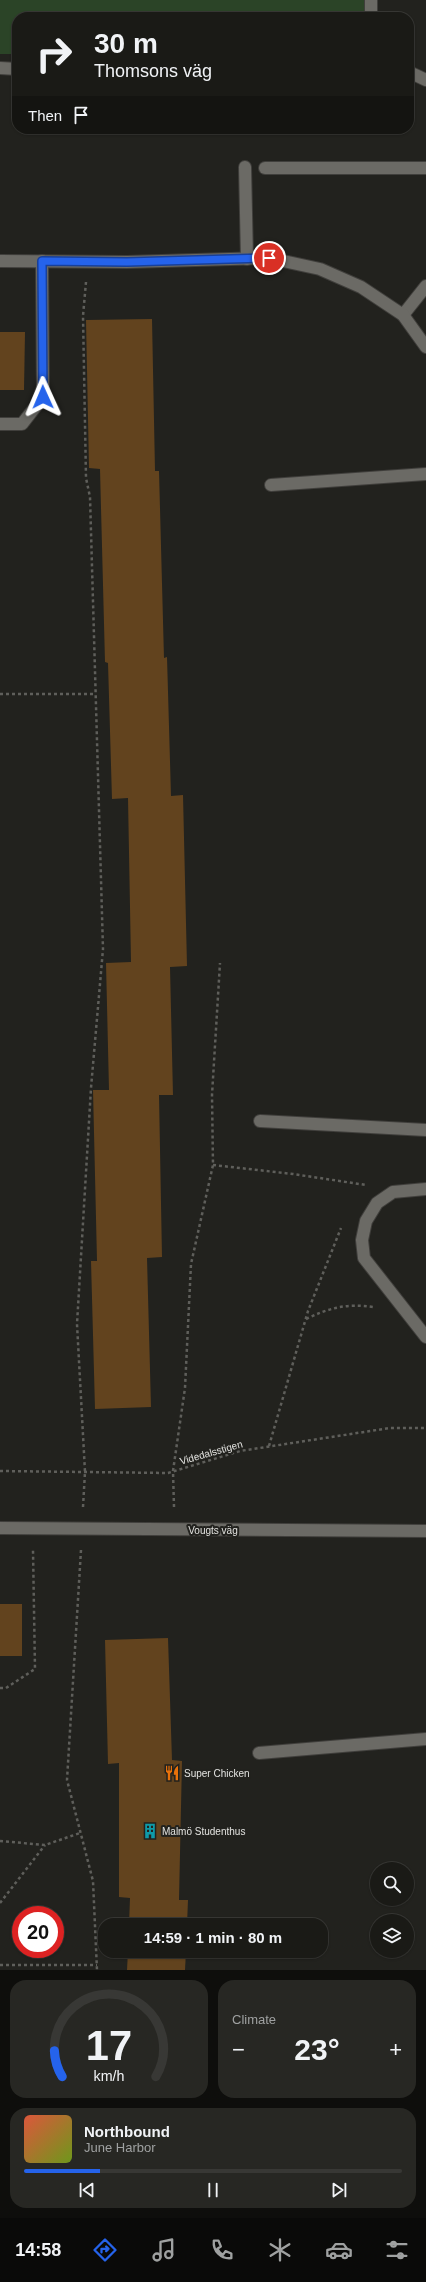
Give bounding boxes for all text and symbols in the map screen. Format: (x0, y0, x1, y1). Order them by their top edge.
icon: right (28, 28, 80, 80)
text: 30 m (94, 28, 158, 59)
text: Thomsons väg (94, 61, 212, 81)
icon: arrive (70, 104, 92, 126)
text: Then (28, 107, 62, 124)
pin (252, 241, 286, 275)
icon: arrive (258, 247, 280, 269)
position arrow (22, 376, 64, 418)
street label: Videdalsstigen (178, 1438, 244, 1467)
street label: Vougts väg (188, 1525, 238, 1536)
restaurant icon: Super Chicken (163, 1764, 181, 1782)
place label: Super Chicken (184, 1768, 250, 1779)
building icon: Malmö Studenthus (141, 1822, 159, 1840)
place label: Malmö Studenthus (162, 1826, 245, 1837)
map controls (370, 1862, 414, 1958)
button: search (370, 1862, 414, 1906)
speed limit sign: 20 (12, 1906, 64, 1958)
button: layers (370, 1914, 414, 1958)
text: 14:59 · 1 min · 80 m (144, 1929, 282, 1946)
text: Climate (232, 2012, 276, 2027)
text: 17 (86, 2022, 132, 2069)
text: 23° (294, 2033, 340, 2066)
text: − (232, 2037, 245, 2062)
text: + (389, 2037, 402, 2062)
text: km/h (94, 2068, 125, 2084)
text: Northbound (84, 2123, 170, 2140)
text: June Harbor (84, 2140, 156, 2155)
icon: previous (76, 2179, 98, 2201)
icon: pause (202, 2179, 224, 2201)
icon: next (328, 2179, 350, 2201)
icon: directions (91, 2236, 119, 2264)
icon: music (150, 2236, 178, 2264)
icon: phone (208, 2236, 236, 2264)
icon: climate (266, 2236, 294, 2264)
icon: car (325, 2236, 353, 2264)
icon: filters (383, 2236, 411, 2264)
text: 14:58 (15, 2240, 61, 2260)

